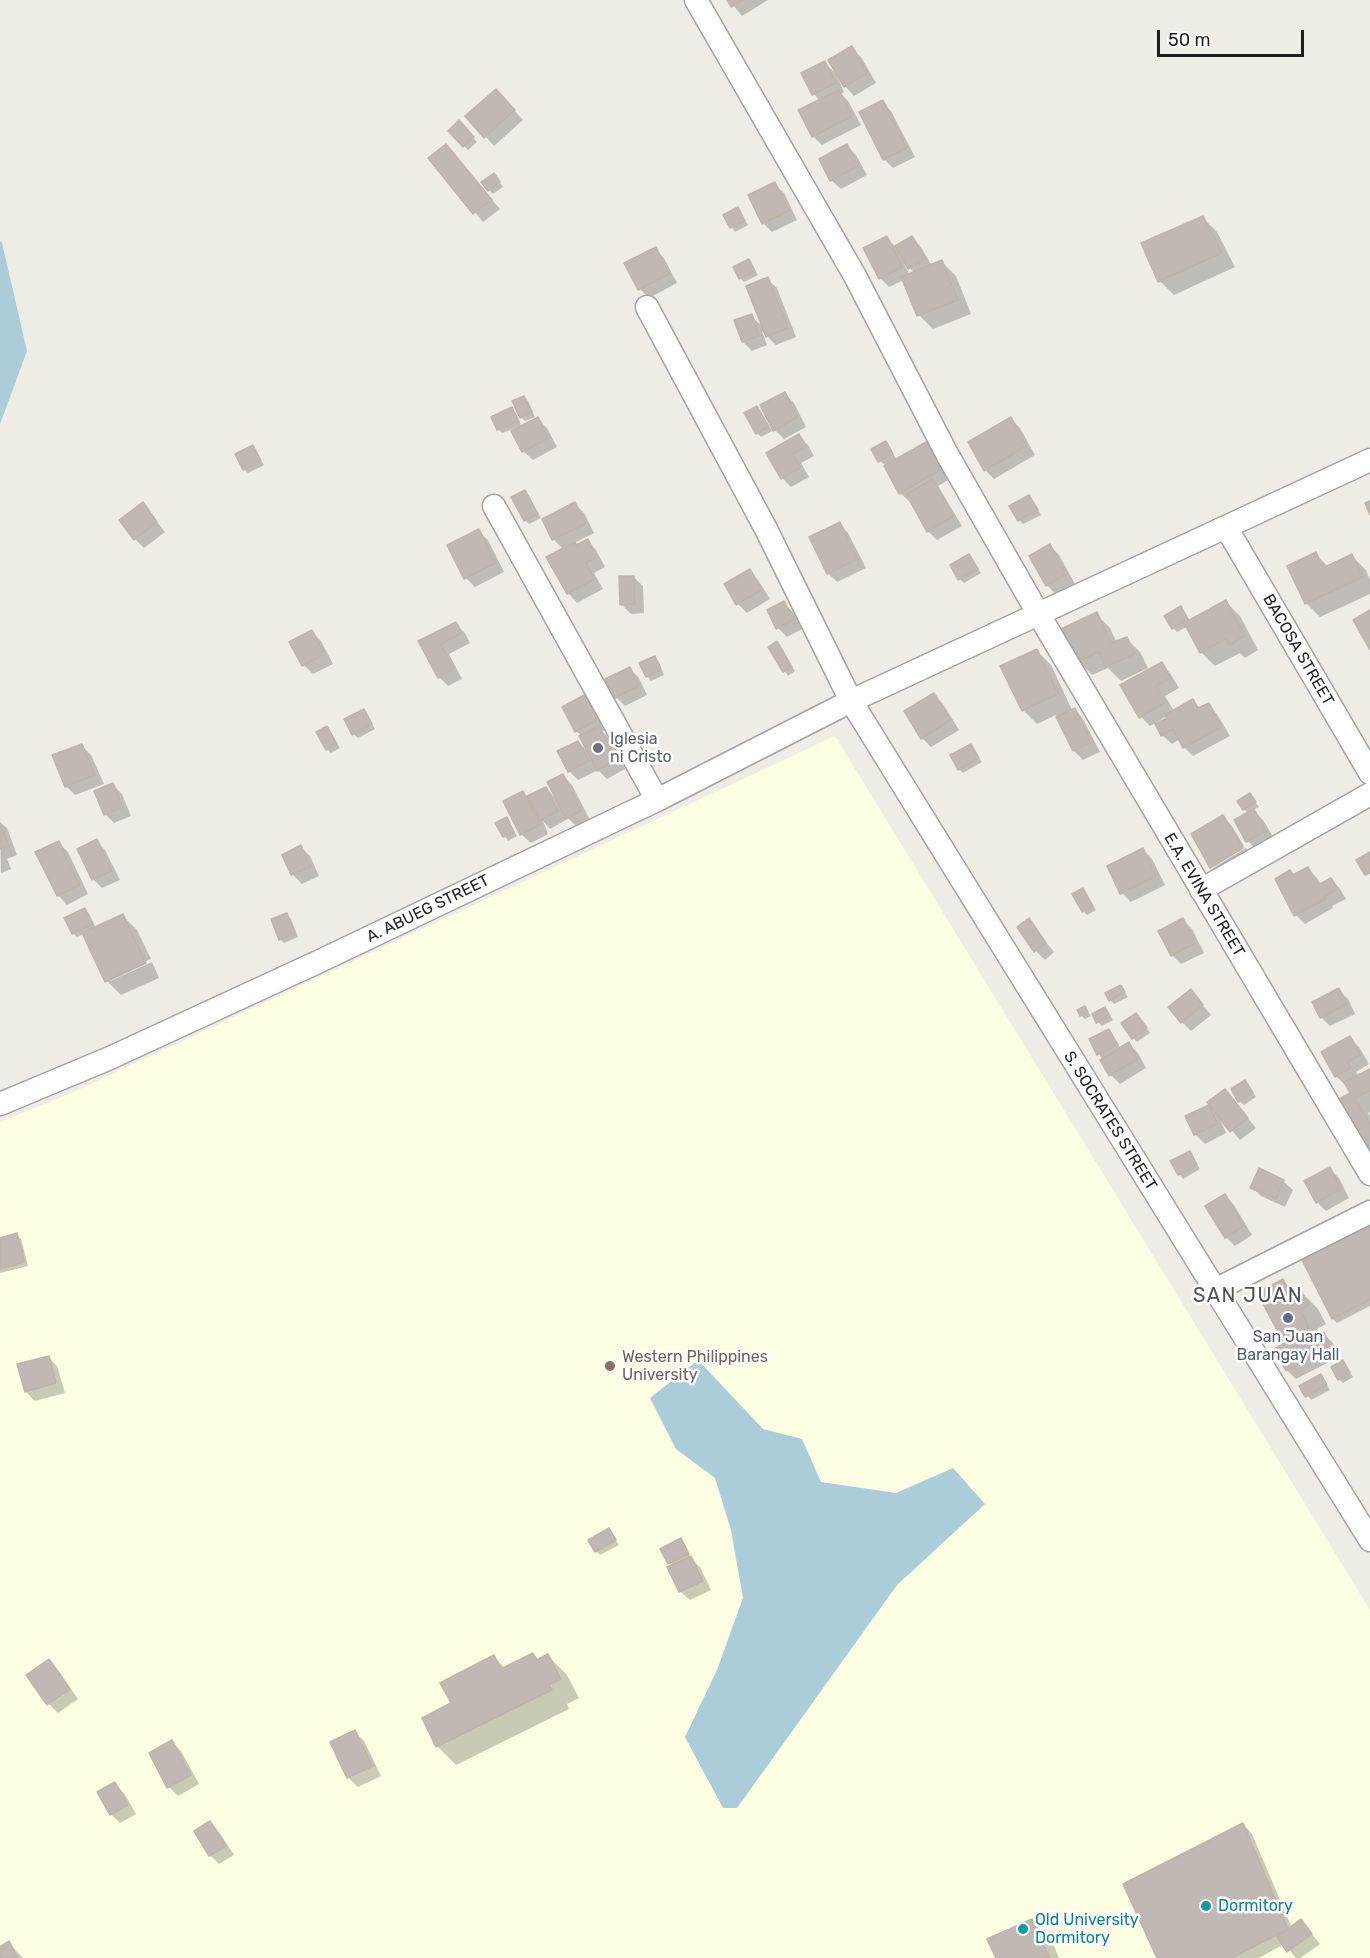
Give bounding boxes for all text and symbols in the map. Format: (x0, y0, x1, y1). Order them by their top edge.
scale bar (1160, 18, 1307, 56)
text: 50 m (1168, 29, 1211, 51)
street label: BACOSA STREET (1258, 591, 1338, 709)
place label: Iglesia ni Cristo (610, 729, 672, 767)
marker: Iglesia ni Cristo (591, 741, 605, 755)
street label: E.A. EVINA STREET (1160, 830, 1248, 960)
street label: A. ABUEG STREET (364, 871, 492, 947)
street label: S. SOCRATES STREET (1059, 1048, 1161, 1194)
district label: SAN JUAN (1193, 1284, 1303, 1308)
marker: San Juan Barangay Hall (1281, 1311, 1295, 1325)
place label: San Juan Barangay Hall (1237, 1327, 1339, 1365)
place label: Western Philippines University (622, 1347, 768, 1385)
marker: Western Philippines University (603, 1359, 617, 1373)
place label: Dormitory (1218, 1896, 1293, 1916)
marker: Dormitory (1199, 1899, 1213, 1913)
place label: Old University Dormitory (1035, 1910, 1139, 1948)
marker: Old University Dormitory (1016, 1922, 1030, 1936)

